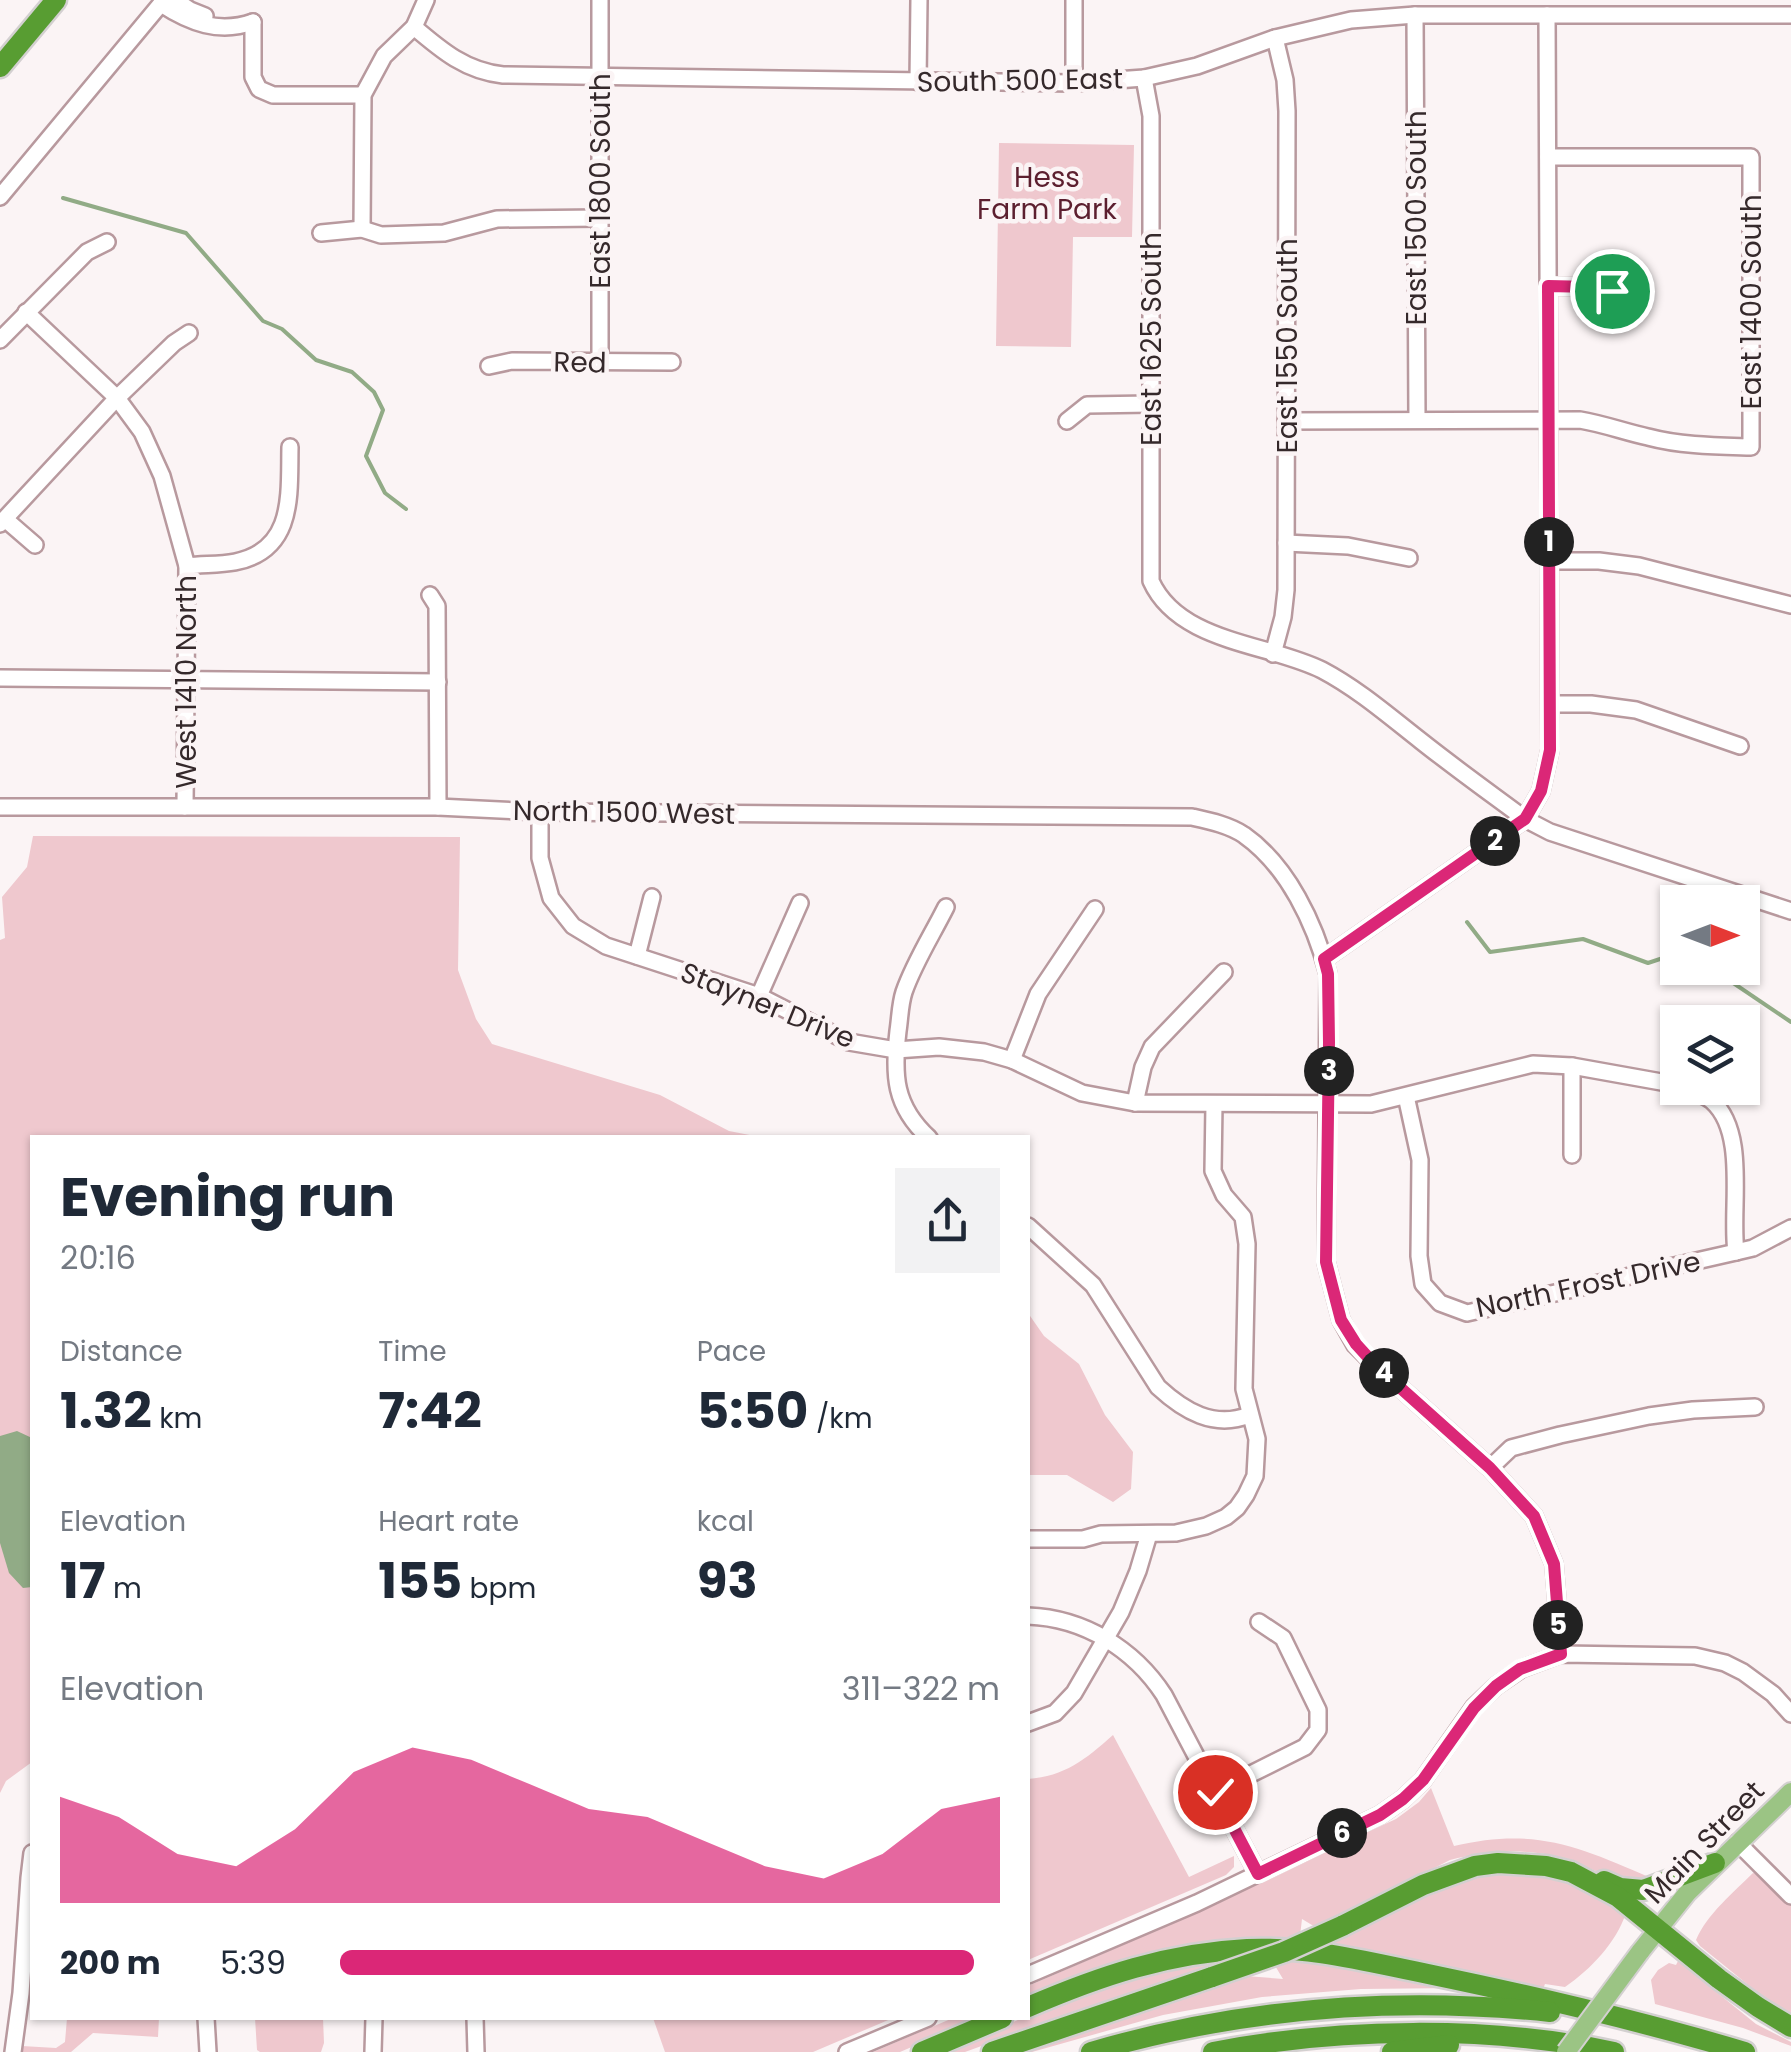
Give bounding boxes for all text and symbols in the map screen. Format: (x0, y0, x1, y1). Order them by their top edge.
street label: South 500 East (917, 59, 1123, 102)
street label: East 1800 South (581, 73, 620, 289)
street label: East 1500 South (1397, 110, 1436, 326)
park label: Hess Farm Park (977, 158, 1117, 229)
street label: East 1400 South (1732, 194, 1771, 410)
street label: East 1625 South (1132, 232, 1171, 446)
street label: East 1550 South (1268, 238, 1307, 454)
pin (1570, 249, 1655, 334)
icon: arrive (1585, 264, 1640, 319)
street label: Red (553, 343, 607, 382)
pin: 1 (1524, 517, 1574, 567)
text: 1 (1544, 522, 1554, 561)
street label: West 1410 North (167, 575, 206, 789)
street label: North 1500 West (513, 791, 735, 834)
pin: 2 (1470, 816, 1520, 866)
text: 2 (1487, 821, 1503, 860)
north arrow (1660, 885, 1760, 985)
map controls (1660, 885, 1760, 1105)
street label: Stayner Drive (675, 953, 861, 1058)
button: layers (1660, 1005, 1760, 1105)
pin: 3 (1304, 1046, 1354, 1096)
text: 3 (1321, 1051, 1337, 1090)
text: Evening run (60, 1158, 395, 1235)
button: share (895, 1168, 1000, 1273)
text: 20:16 (60, 1235, 136, 1280)
street label: North Frost Drive (1472, 1242, 1704, 1327)
text: Distance (60, 1332, 183, 1371)
text: Time (378, 1332, 447, 1371)
text: Pace (697, 1332, 766, 1371)
pin: 4 (1359, 1348, 1409, 1398)
text: 4 (1375, 1353, 1393, 1392)
text: 1.32 (60, 1375, 152, 1446)
text: 7:42 (378, 1375, 482, 1446)
text: 5:50 (697, 1375, 808, 1446)
text: km (152, 1399, 202, 1438)
text: /km (808, 1399, 873, 1438)
text: Elevation (60, 1502, 186, 1541)
text: Heart rate (378, 1502, 519, 1541)
text: kcal (697, 1502, 754, 1541)
text: 17 (60, 1545, 106, 1616)
text: 155 (378, 1545, 462, 1616)
text: 93 (697, 1545, 758, 1616)
text: m (106, 1569, 142, 1608)
text: bpm (462, 1569, 536, 1608)
pin: 5 (1533, 1600, 1583, 1650)
text: 5 (1549, 1605, 1567, 1644)
text: Elevation (60, 1666, 204, 1711)
text: 311–322 m (842, 1666, 1000, 1711)
pin (1173, 1750, 1258, 1835)
icon: check (1188, 1765, 1243, 1820)
street label: Main Street (1636, 1772, 1773, 1912)
pin: 6 (1317, 1808, 1367, 1858)
text: 6 (1333, 1813, 1351, 1852)
text: 200 m (60, 1940, 161, 1985)
text: 5:39 (220, 1940, 286, 1985)

